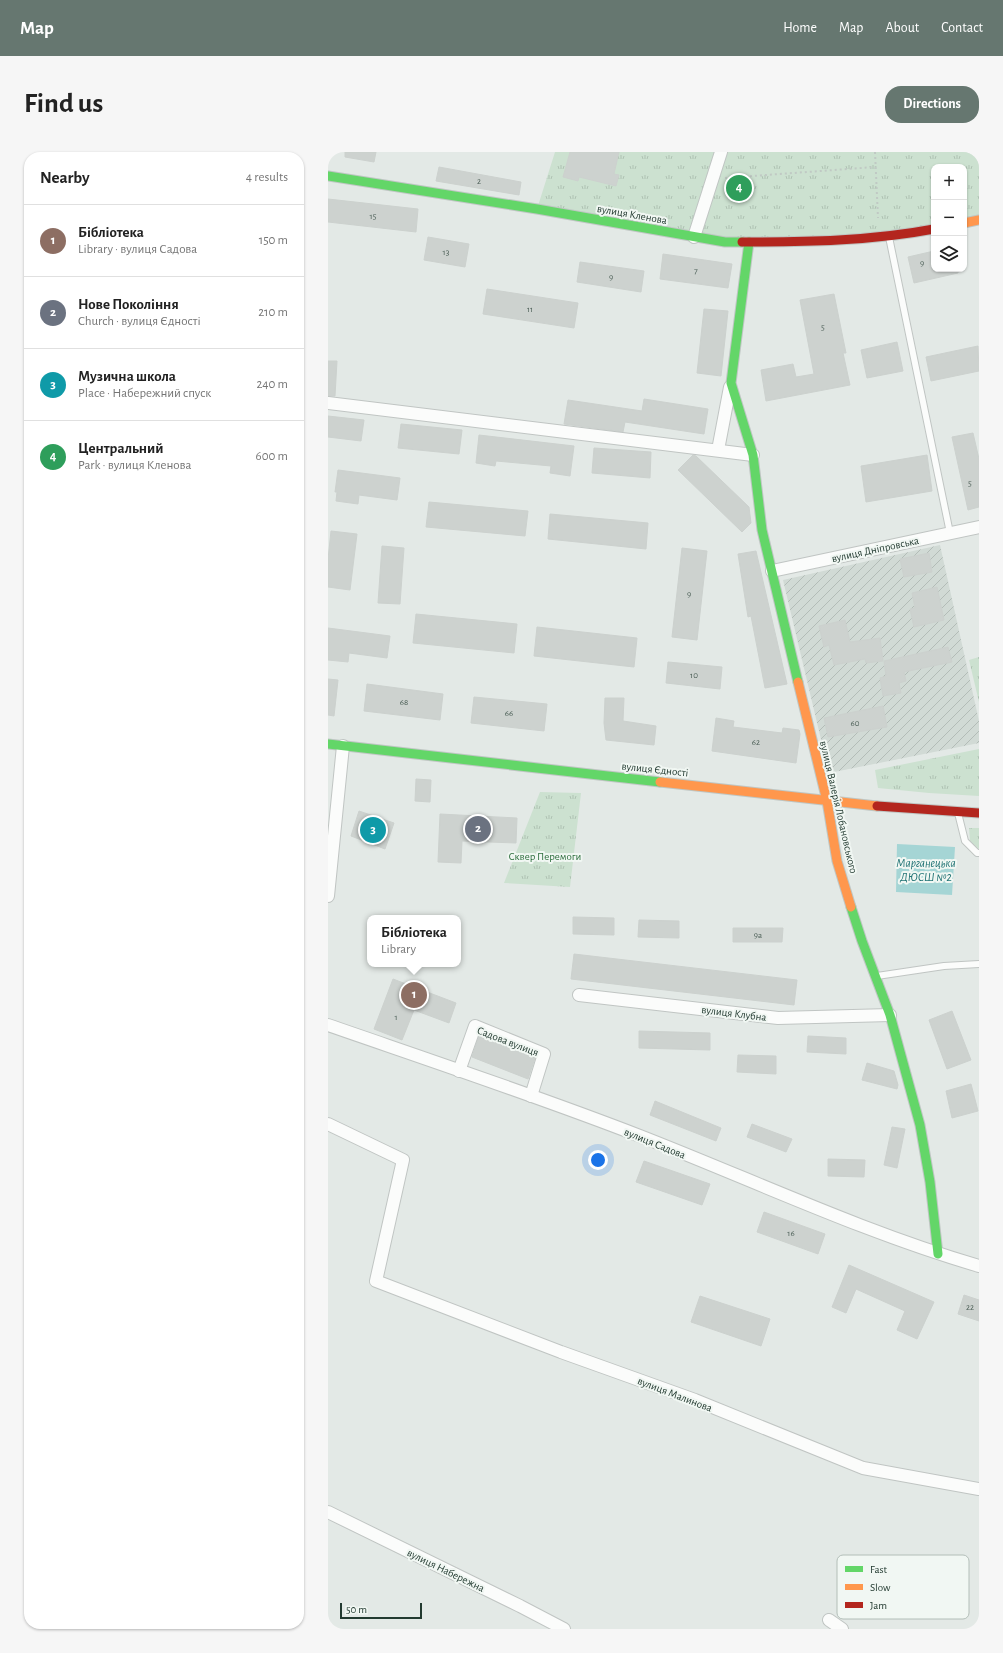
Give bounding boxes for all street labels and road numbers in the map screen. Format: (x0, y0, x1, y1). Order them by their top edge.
street label: вулиця Кленова (596, 203, 668, 226)
street label: вулиця Дніпровська (831, 535, 920, 564)
street label: вулиця Валерія Лобановського (818, 740, 859, 874)
street label: вулиця Єдності (621, 761, 689, 778)
street label: вулиця Клубна (701, 1004, 767, 1023)
street label: Садова вулиця (475, 1025, 540, 1058)
street label: вулиця Садова (623, 1126, 687, 1161)
street label: вулиця Малинова (636, 1375, 714, 1414)
street label: вулиця Набережна (405, 1547, 486, 1594)

